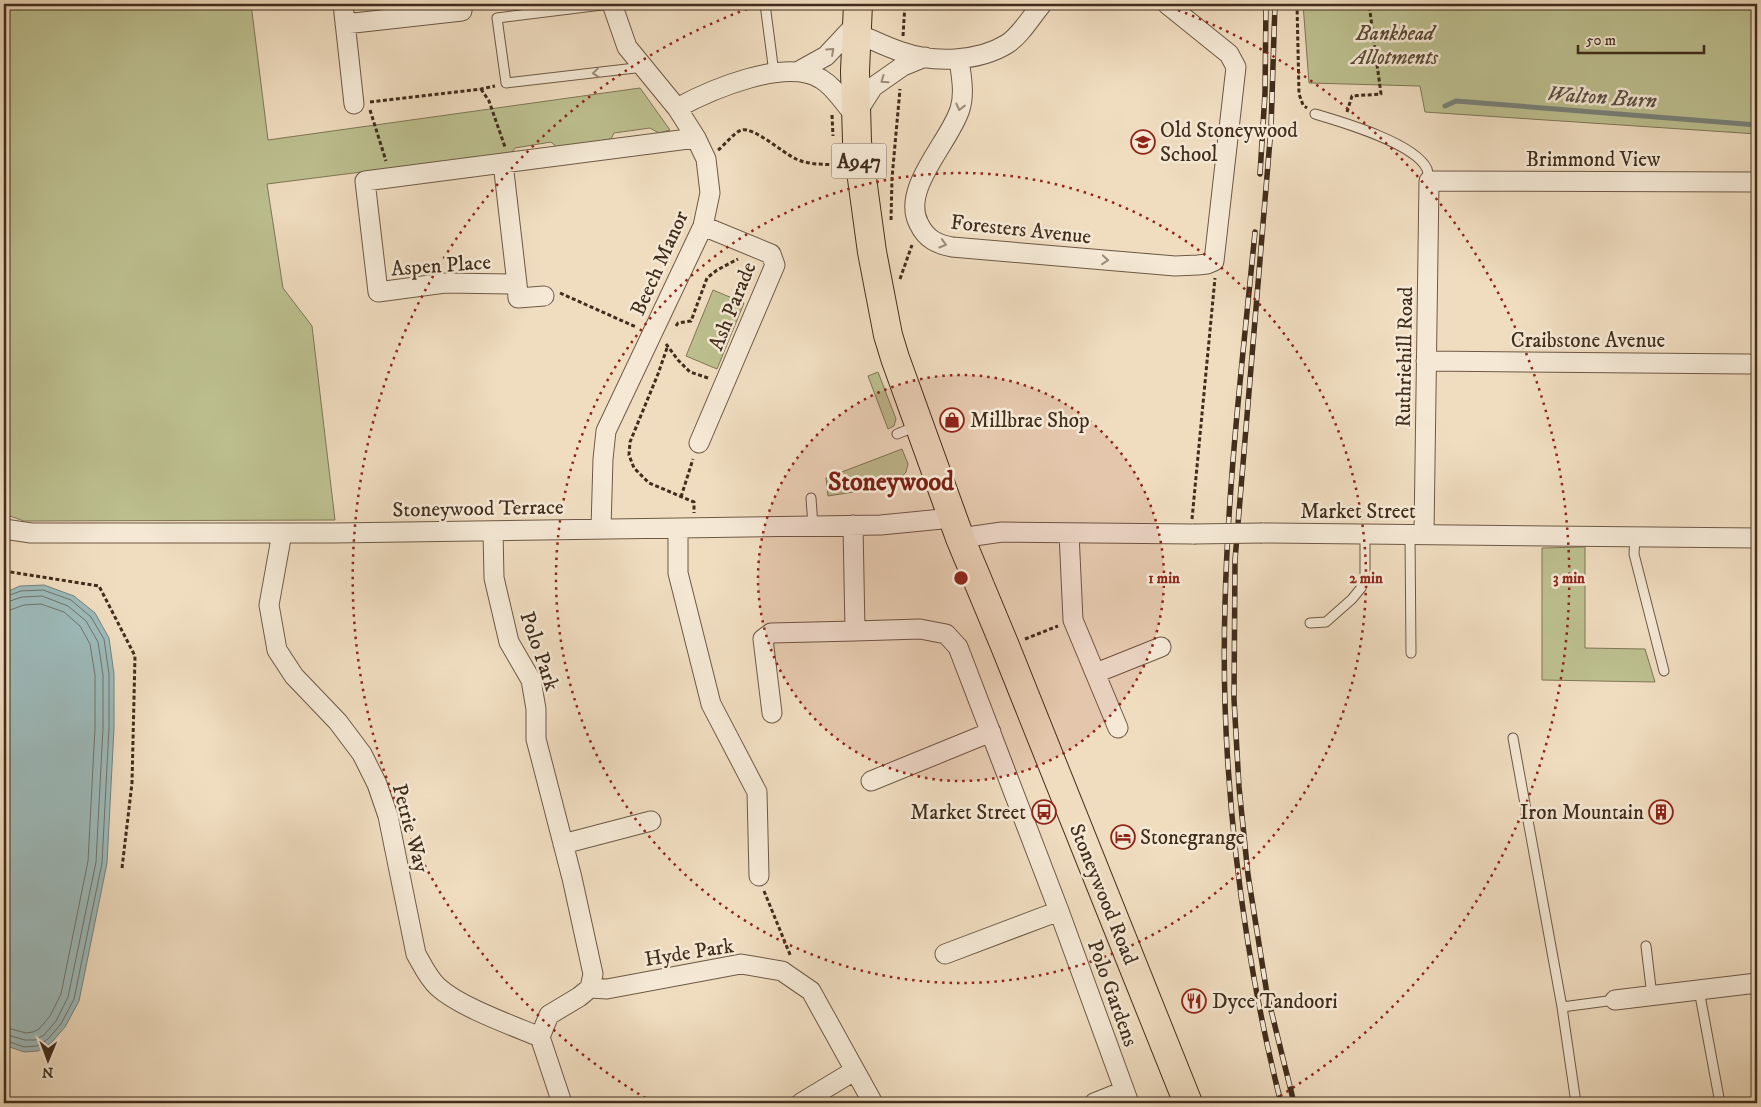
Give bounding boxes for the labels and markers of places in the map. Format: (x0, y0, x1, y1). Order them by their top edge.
place label: Old Stoneywood School (1160, 118, 1298, 168)
school or university icon: Old Stoneywood School (1130, 129, 1156, 155)
shop icon: Millbrae Shop (939, 407, 965, 433)
place label: Millbrae Shop (970, 408, 1090, 434)
centre of rings (952, 569, 970, 587)
bus stop icon: Market Street (1031, 799, 1057, 825)
building icon: Iron Mountain (1648, 799, 1674, 825)
place label: Market Street (910, 800, 1026, 826)
place label: Iron Mountain (1520, 800, 1644, 826)
hotel icon: Stonegrange (1110, 824, 1136, 850)
place label: Stonegrange (1140, 825, 1245, 851)
restaurant icon: Dyce Tandoori (1181, 988, 1207, 1014)
place label: Dyce Tandoori (1212, 989, 1338, 1015)

